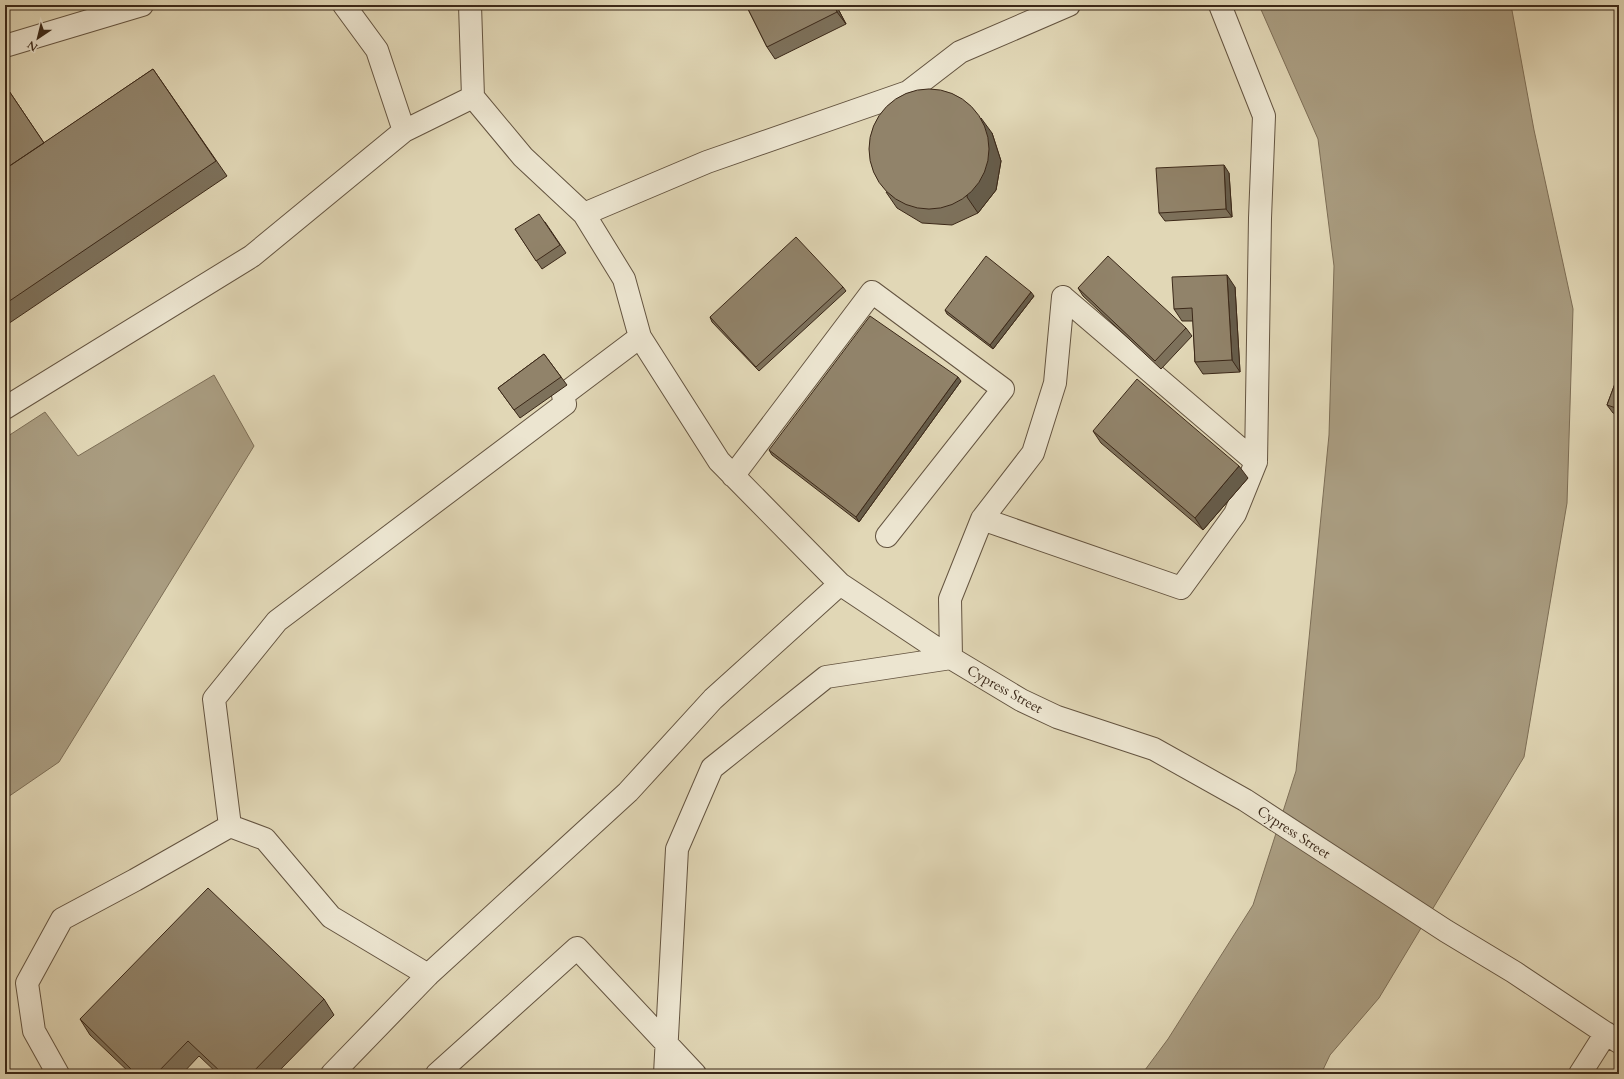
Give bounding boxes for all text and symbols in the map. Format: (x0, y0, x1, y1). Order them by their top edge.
north arrow (18, 18, 58, 58)
text: N (24, 37, 41, 55)
street label: Cypress Street (963, 661, 1047, 718)
street label: Cypress Street (1253, 802, 1335, 864)

